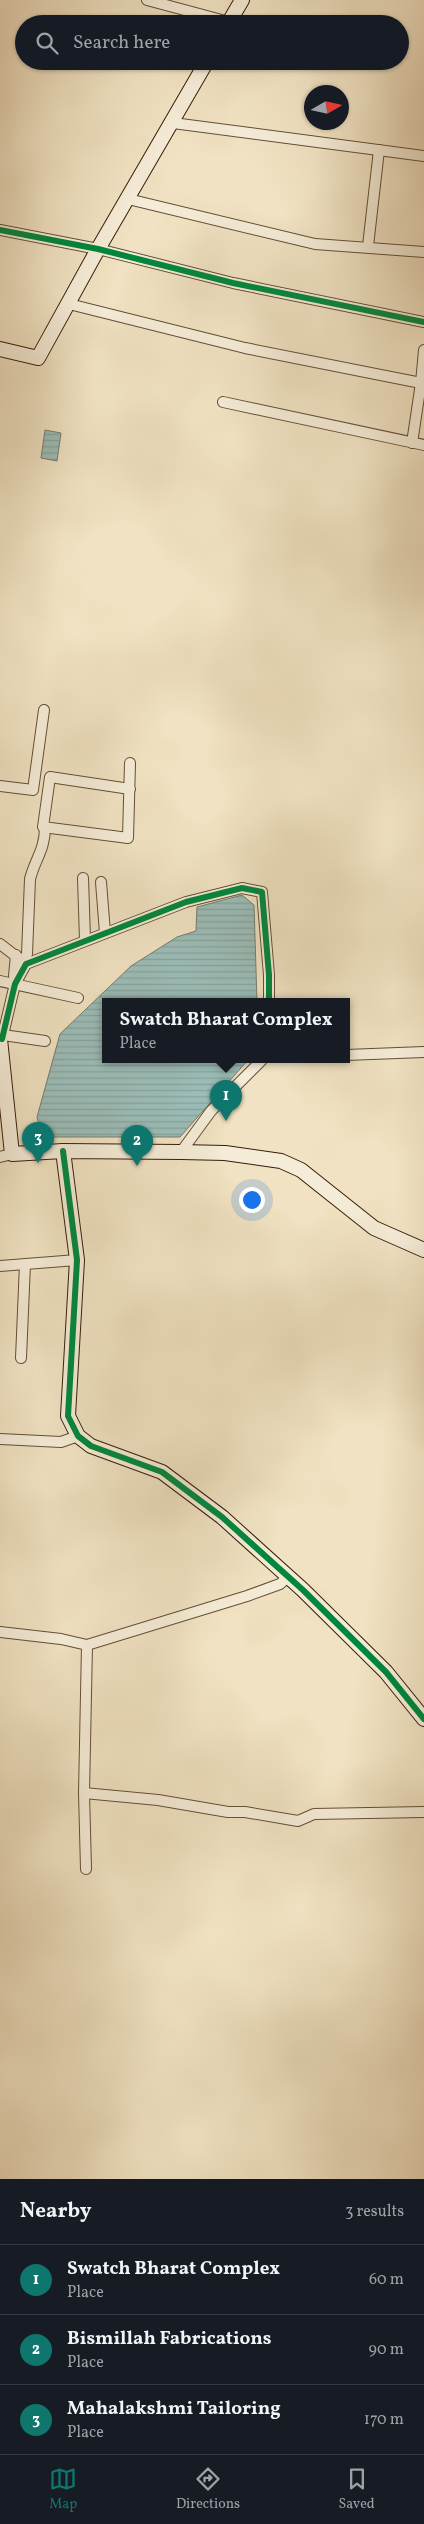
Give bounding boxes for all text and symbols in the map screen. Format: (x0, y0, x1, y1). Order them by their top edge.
search box (15, 15, 409, 70)
icon: search (33, 29, 61, 57)
text: Search here (73, 30, 170, 56)
north arrow (304, 85, 349, 130)
popup (102, 998, 350, 1063)
text: Swatch Bharat Complex (119, 1007, 333, 1033)
text: Place (119, 1033, 156, 1055)
pin: 1 (210, 1080, 242, 1121)
pin: 3 (22, 1122, 54, 1163)
pin: 2 (121, 1125, 153, 1166)
your location (239, 1187, 265, 1213)
text: Nearby (20, 2197, 91, 2226)
text: 3 results (345, 2201, 404, 2223)
text: Swatch Bharat Complex (67, 2256, 280, 2282)
text: 1 (33, 2269, 39, 2291)
text: 60 m (369, 2269, 404, 2291)
text: Place (67, 2282, 104, 2304)
text: Bismillah Fabrications (67, 2326, 271, 2352)
text: 2 (32, 2339, 40, 2361)
text: 90 m (368, 2339, 404, 2361)
text: Place (67, 2352, 104, 2374)
text: Mahalakshmi Tailoring (67, 2396, 281, 2422)
text: 3 (32, 2409, 40, 2431)
text: 170 m (364, 2409, 404, 2431)
text: Place (67, 2422, 104, 2444)
tab: Map (49, 2465, 77, 2514)
tab: Directions (176, 2465, 240, 2514)
tab: Saved (339, 2465, 375, 2514)

